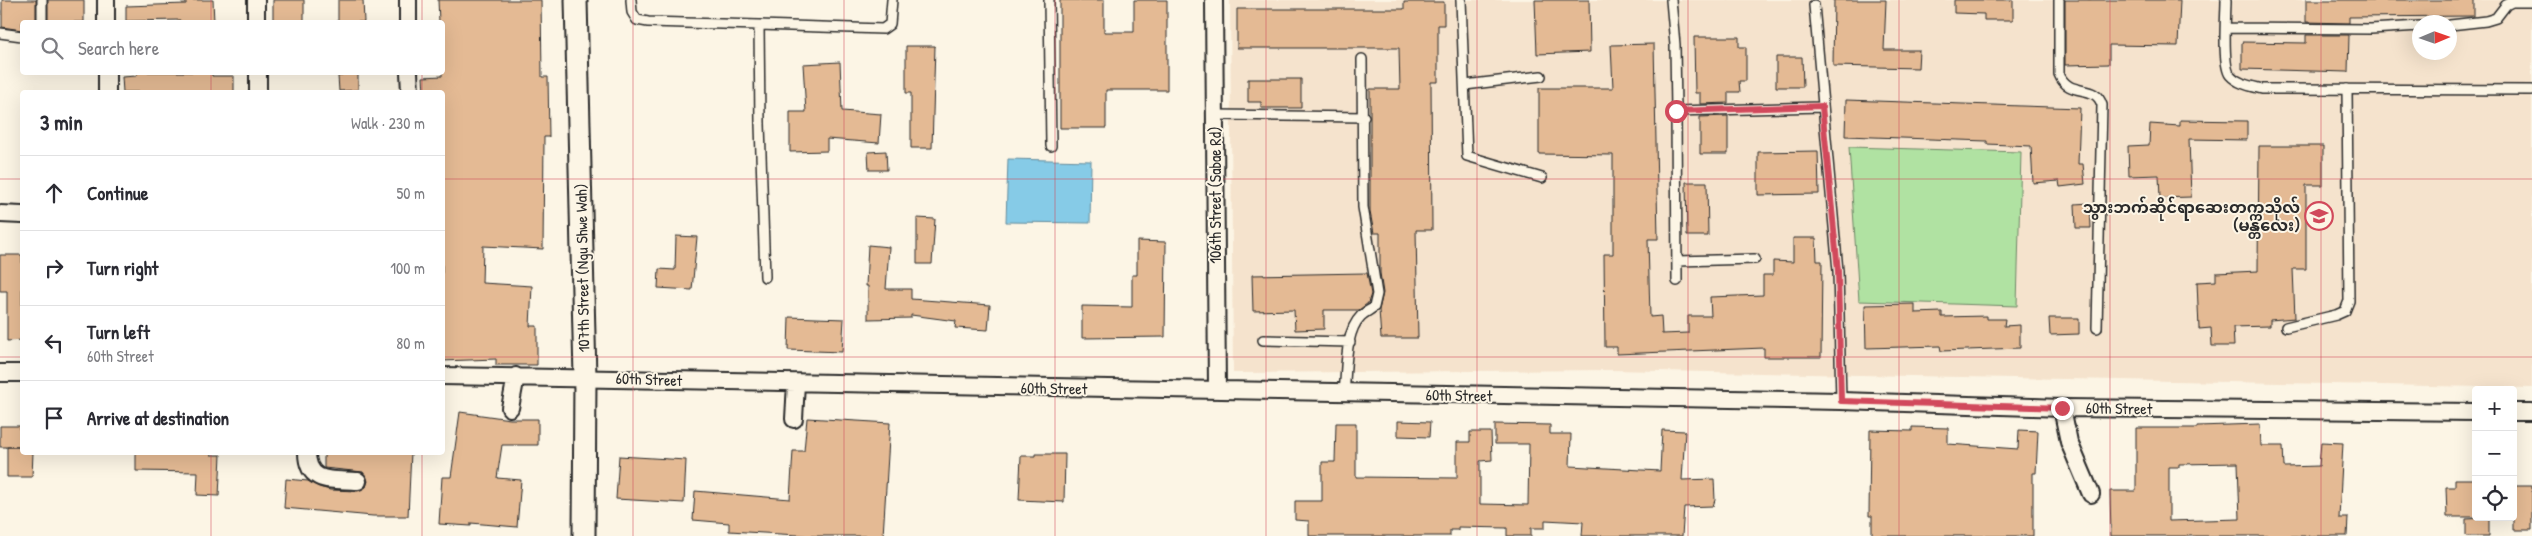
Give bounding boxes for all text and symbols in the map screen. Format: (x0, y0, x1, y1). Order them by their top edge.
north arrow (2412, 15, 2457, 60)
search box (20, 20, 445, 75)
icon: search (38, 34, 66, 62)
text: Search here (78, 35, 159, 61)
route start (1665, 100, 1688, 123)
text: 3 min (40, 108, 83, 137)
text: Walk · 230 m (351, 112, 425, 134)
street label: 106th Street (Sabae Rd) (1204, 126, 1226, 264)
icon: ahead (40, 179, 68, 207)
text: Continue (87, 180, 148, 206)
text: 50 m (397, 182, 425, 204)
street label: 107th Street (Ngu Shwe Wah) (570, 183, 594, 353)
place label: သွားဘက်ဆိုင်ရာဆေးတက္ကသိုလ် (မန္တလေး) (2083, 196, 2300, 239)
school or university icon: သွားဘက်ဆိုင်ရာဆေးတက္ကသိုလ် (မန္တလေး) (2304, 201, 2334, 231)
icon: right (40, 254, 68, 282)
text: Turn right (87, 255, 158, 281)
text: 100 m (390, 257, 425, 279)
text: Turn left (87, 319, 150, 345)
icon: left (40, 329, 68, 357)
text: 80 m (396, 332, 425, 354)
text: 60th Street (87, 345, 154, 367)
street label: 60th Street (615, 367, 683, 391)
street label: 60th Street (1020, 376, 1088, 400)
street label: 60th Street (1425, 383, 1493, 407)
map controls (2472, 386, 2517, 521)
button: + (2472, 386, 2517, 431)
street label: 60th Street (2085, 396, 2153, 420)
route end (2051, 397, 2074, 420)
icon: arrive (40, 404, 68, 432)
text: Arrive at destination (87, 405, 229, 431)
button: − (2472, 431, 2517, 476)
button: locate (2472, 476, 2517, 521)

